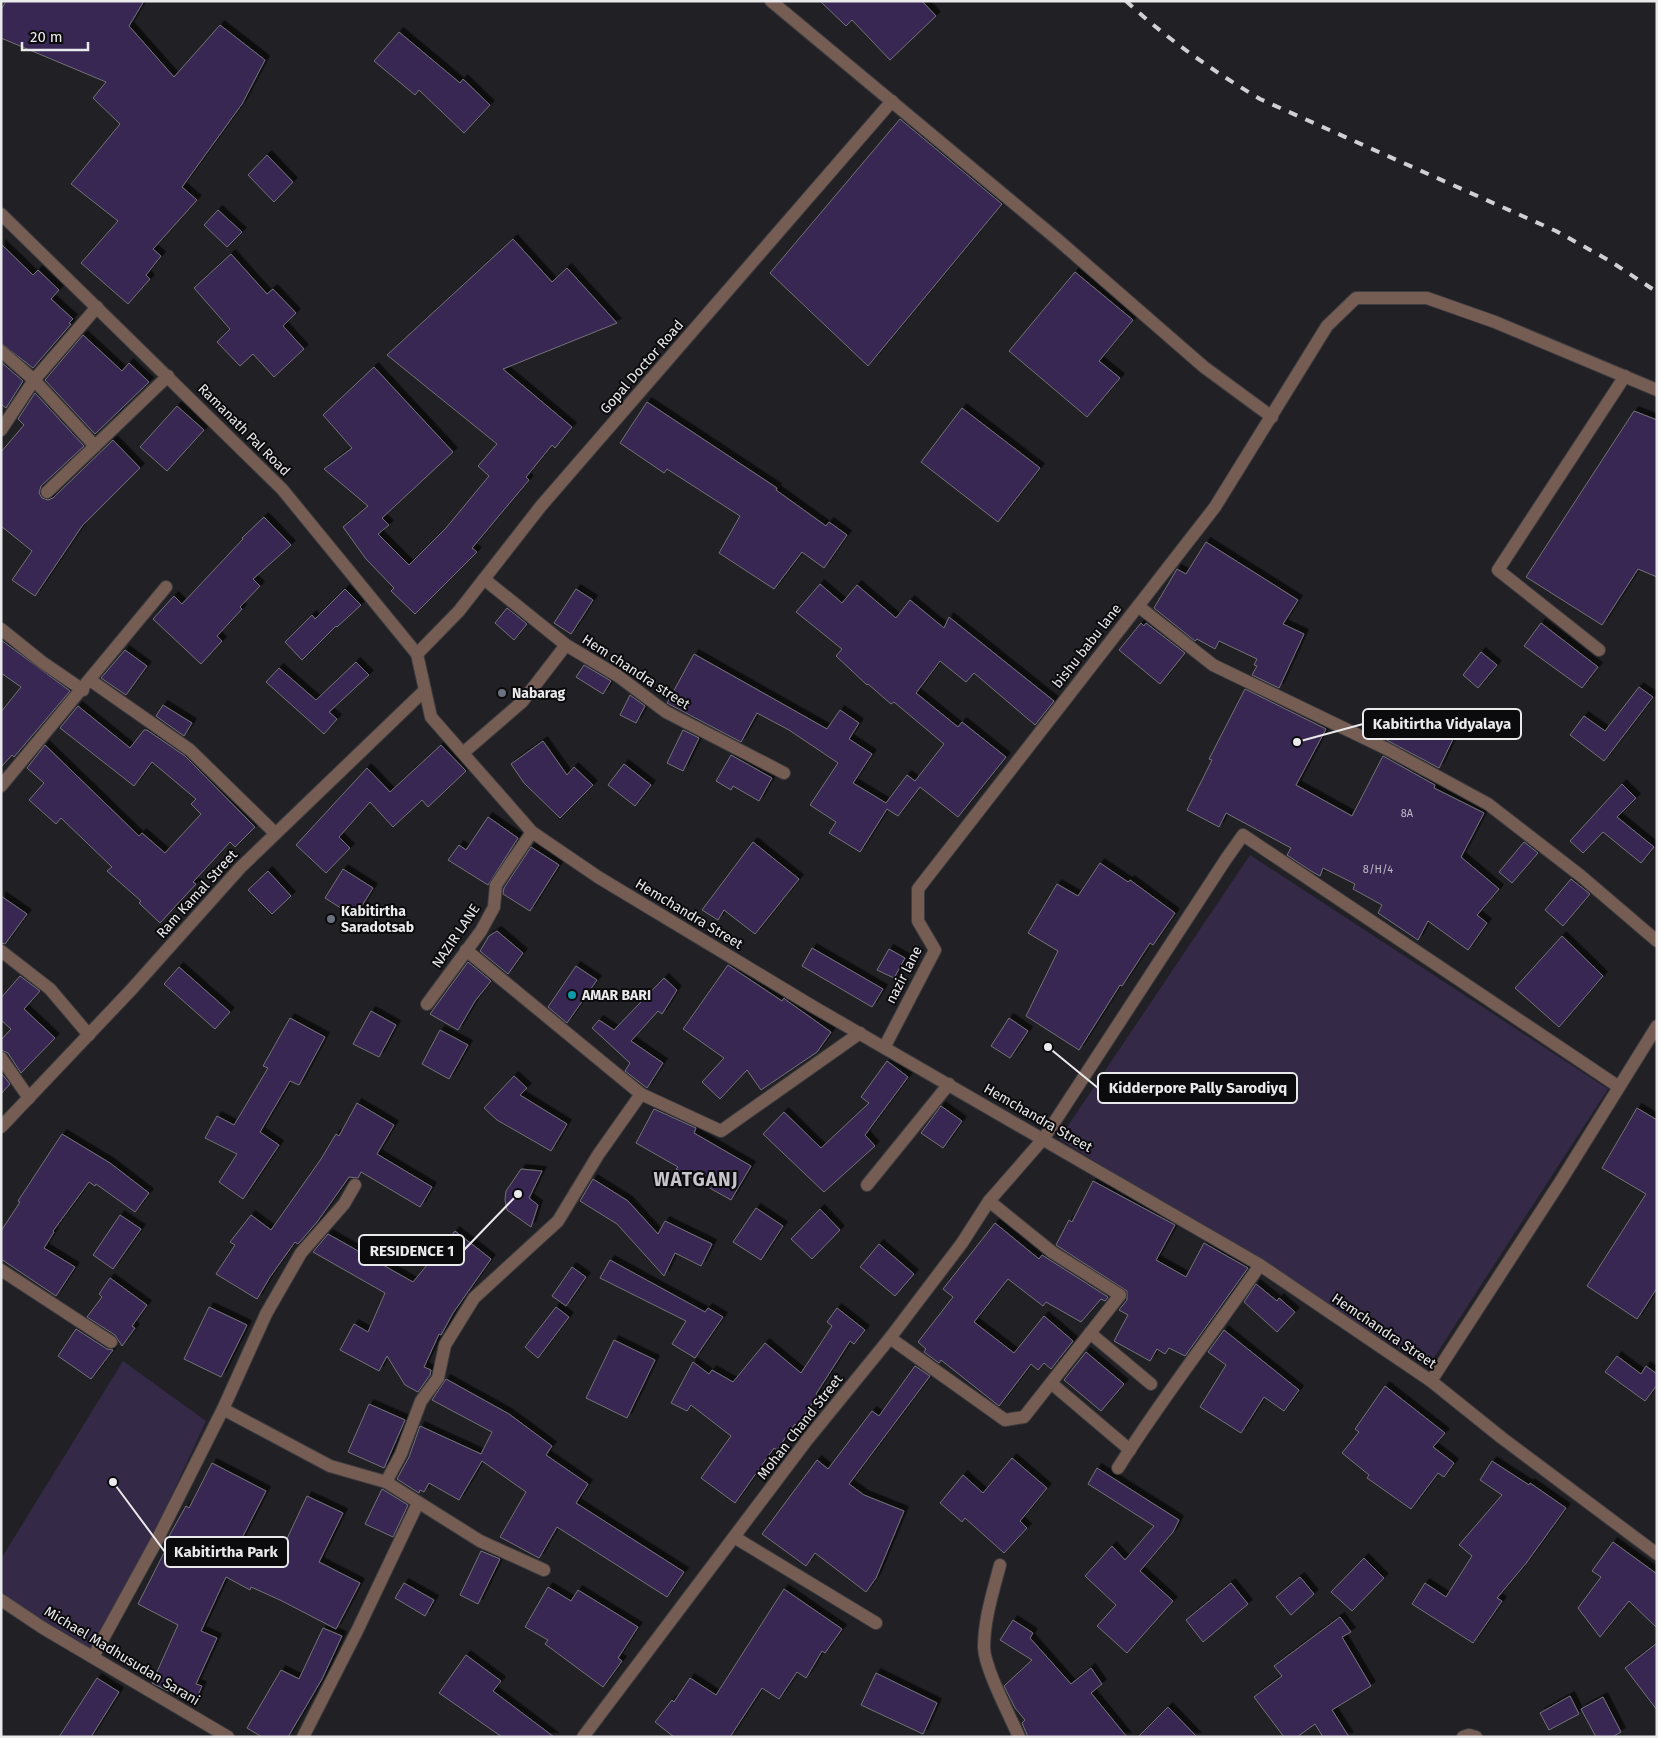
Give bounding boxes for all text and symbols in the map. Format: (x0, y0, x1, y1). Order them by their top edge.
scale bar (22, 20, 89, 52)
text: 20 m (30, 28, 63, 46)
street label: Gopal Doctor Road (597, 317, 687, 417)
street label: Ramanath Pal Road (194, 380, 294, 480)
street label: bishu babu lane (1049, 600, 1125, 692)
street label: Hem chandra street (579, 631, 694, 714)
place label: Nabarag (512, 685, 565, 702)
marker: Nabarag (496, 687, 508, 699)
callout: Kabitirtha Vidyalaya (1363, 709, 1521, 739)
text: Kabitirtha Vidyalaya (1373, 715, 1511, 733)
house number: 8A (1401, 807, 1414, 820)
street label: Ram Kamal Street (153, 846, 242, 942)
house number: 8/H/4 (1363, 863, 1393, 876)
street label: Hemchandra Street (632, 875, 747, 953)
street label: NAZIR LANE (428, 901, 484, 971)
place label: Kabitirtha Saradotsab (341, 903, 414, 936)
marker: Kabitirtha Saradotsab (325, 913, 337, 925)
street label: nazir lane (882, 943, 926, 1007)
place label: AMAR BARI (581, 987, 651, 1004)
marker: AMAR BARI (566, 989, 578, 1001)
callout: Kidderpore Pally Sarodiyq (1098, 1073, 1297, 1103)
text: Kidderpore Pally Sarodiyq (1109, 1079, 1287, 1097)
street label: Hemchandra Street (981, 1080, 1096, 1156)
district label: WATGANJ (653, 1168, 739, 1191)
callout: RESIDENCE 1 (359, 1235, 464, 1265)
text: RESIDENCE 1 (370, 1242, 454, 1260)
street label: Hemchandra Street (1328, 1290, 1440, 1373)
street label: Mohan Chand Street (754, 1370, 847, 1483)
callout: Kabitirtha Park (165, 1537, 288, 1567)
text: Kabitirtha Park (174, 1543, 279, 1561)
street label: Michael Madhusudan Sarani (41, 1603, 203, 1709)

